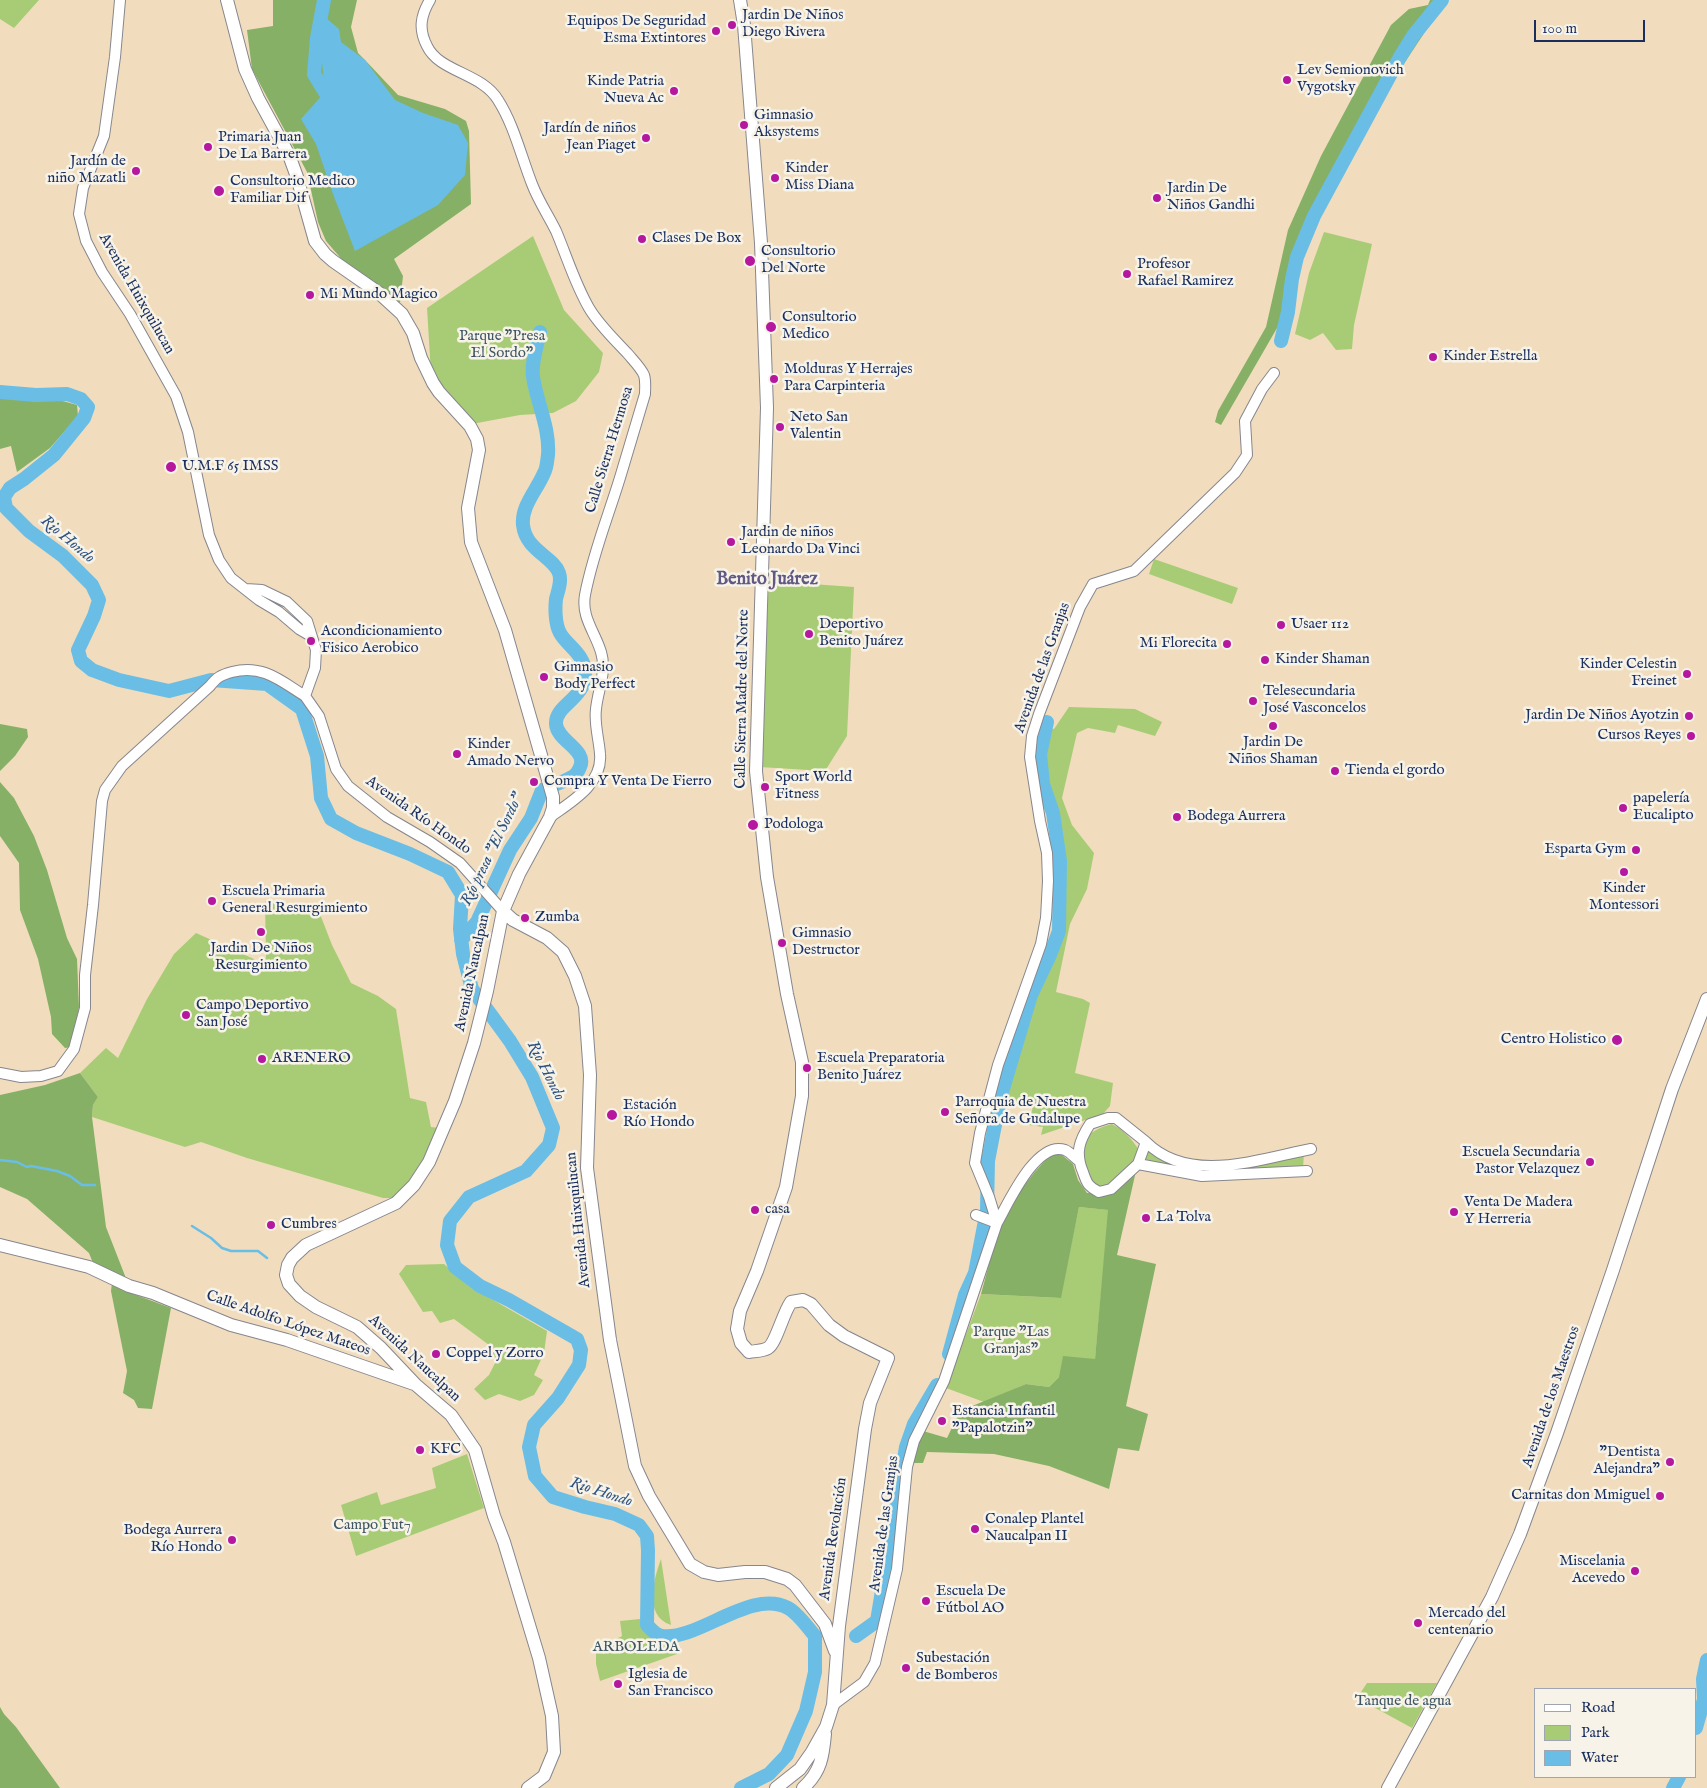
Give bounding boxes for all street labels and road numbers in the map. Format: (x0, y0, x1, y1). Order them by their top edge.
street label: Avenida Huixquilucan (94, 230, 178, 358)
street label: Calle Sierra Hermosa (582, 385, 638, 515)
street label: Avenida de las Granjas (1011, 600, 1075, 736)
street label: Calle Sierra Madre del Norte (732, 609, 754, 789)
street label: Avenida Río Hondo (362, 773, 474, 859)
street label: Avenida Naucalpan (452, 913, 494, 1033)
street label: Avenida Huixquilucan (563, 1151, 595, 1289)
street label: Calle Adolfo López Mateos (203, 1287, 373, 1361)
street label: Avenida Naucalpan (364, 1312, 464, 1406)
street label: Avenida de los Maestros (1519, 1324, 1585, 1470)
street label: Avenida de las Granjas (867, 1455, 903, 1593)
street label: Avenida Revolución (816, 1476, 852, 1602)

